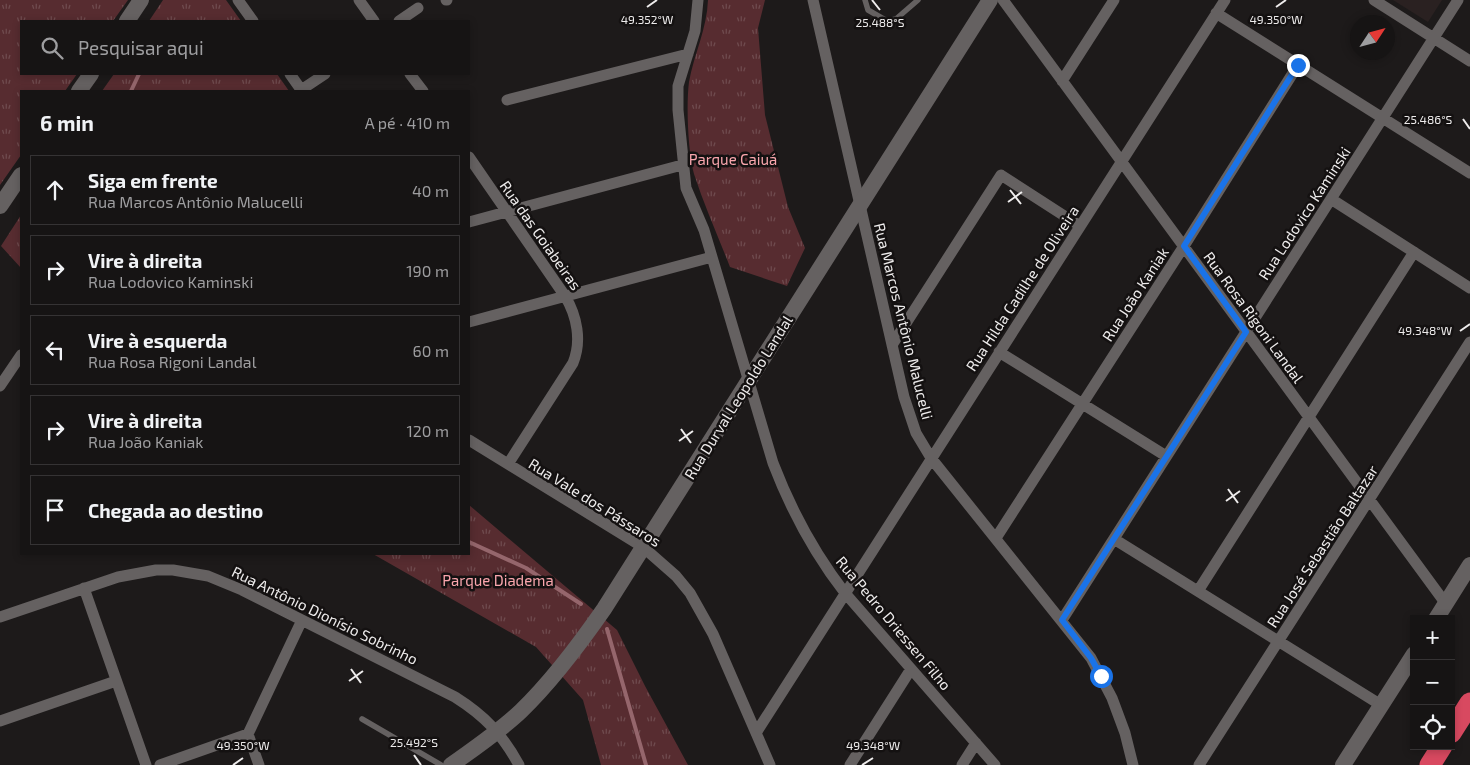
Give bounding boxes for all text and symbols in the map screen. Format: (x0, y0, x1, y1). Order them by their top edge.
text: 49.352°W (621, 12, 673, 26)
text: 49.350°W (1249, 12, 1303, 26)
text: 25.488°S (856, 15, 905, 29)
north arrow (1350, 15, 1395, 60)
search box (20, 20, 470, 75)
icon: search (38, 34, 66, 62)
text: Pesquisar aqui (78, 36, 204, 59)
route end (1287, 54, 1310, 77)
text: 6 min (40, 110, 94, 135)
text: 25.486°S (1404, 112, 1452, 126)
text: A pé · 410 m (365, 113, 450, 132)
street label: Rua Lodovico Kaminski (1254, 143, 1354, 283)
park label: Parque Caiuá (689, 150, 777, 168)
text: Siga em frente (88, 169, 218, 192)
icon: ahead (41, 176, 69, 204)
street label: Rua das Goiabeiras (497, 177, 585, 293)
text: 40 m (412, 181, 449, 200)
text: Rua Marcos Antônio Malucelli (88, 192, 303, 211)
street label: Rua Hilda Cadilhe de Oliveira (962, 202, 1082, 374)
street label: Rua Marcos Antônio Malucelli (871, 221, 937, 421)
street label: Rua João Kaniak (1098, 243, 1172, 344)
street label: Rua Rosa Rigoni Landal (1200, 248, 1308, 387)
text: Vire à direita (88, 249, 202, 272)
icon: right (41, 256, 69, 284)
text: 190 m (406, 261, 449, 280)
text: Rua Lodovico Kaminski (88, 272, 253, 291)
street label: Rua Durval Leopoldo Landal (680, 311, 796, 482)
text: 49.348°W (1398, 323, 1452, 337)
text: Vire à esquerda (88, 329, 227, 352)
icon: left (41, 336, 69, 364)
text: 60 m (413, 341, 449, 360)
text: Rua Rosa Rigoni Landal (88, 352, 256, 371)
text: Vire à direita (88, 409, 202, 432)
icon: right (41, 416, 69, 444)
text: 120 m (406, 421, 449, 440)
text: Rua João Kaniak (88, 432, 203, 451)
street label: Rua Vale dos Pássaros (526, 454, 664, 550)
street label: Rua José Sebastião Baltazar (1263, 461, 1381, 631)
icon: arrive (41, 496, 69, 524)
text: Chegada ao destino (88, 499, 263, 522)
street label: Rua Pedro Driessen Filho (833, 552, 955, 694)
street label: Rua Antônio Dionísio Sobrinho (229, 562, 421, 668)
park label: Parque Diadema (442, 571, 554, 589)
map controls (1410, 615, 1455, 750)
button: + (1410, 615, 1455, 660)
button: − (1410, 660, 1455, 705)
route start (1090, 665, 1113, 688)
button: locate (1410, 705, 1455, 750)
text: 25.492°S (390, 735, 438, 749)
text: 49.350°W (216, 738, 270, 752)
text: 49.348°W (846, 738, 900, 752)

